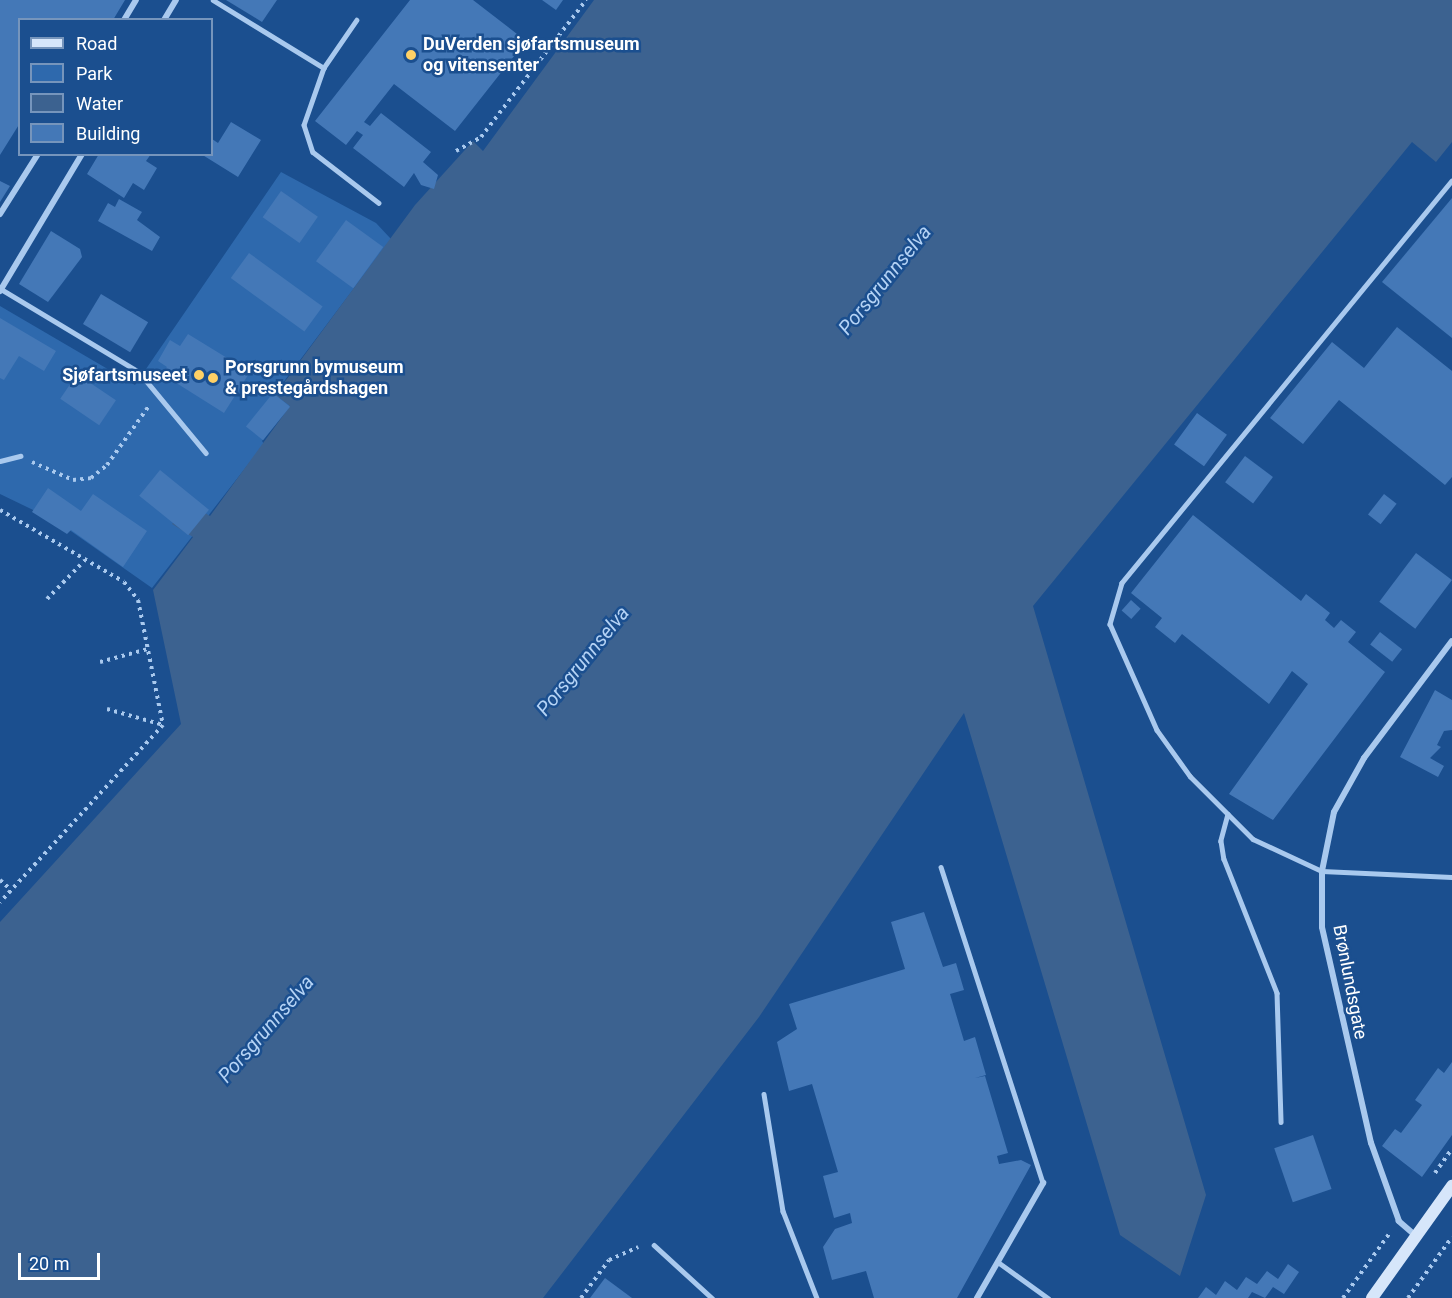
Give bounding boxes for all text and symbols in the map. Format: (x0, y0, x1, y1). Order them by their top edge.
legend (18, 18, 213, 156)
text: Road (76, 33, 117, 54)
place label: DuVerden sjøfartsmuseum og vitensenter (423, 34, 640, 76)
marker: DuVerden sjøfartsmuseum og vitensenter (404, 48, 418, 62)
text: Park (76, 63, 112, 84)
text: Water (76, 93, 123, 114)
text: Building (76, 123, 140, 144)
water label: Porsgrunnselva (833, 220, 937, 340)
place label: Porsgrunn bymuseum & prestegårdshagen (225, 357, 403, 400)
place label: Sjøfartsmuseet (62, 364, 187, 386)
marker: Sjøfartsmuseet (192, 368, 206, 382)
marker: Porsgrunn bymuseum & prestegårdshagen (206, 371, 220, 385)
water label: Porsgrunnselva (531, 601, 635, 721)
street label: Brønlundsgate (1328, 923, 1372, 1041)
water label: Porsgrunnselva (213, 971, 319, 1087)
scale bar (21, 1241, 104, 1279)
text: 20 m (29, 1253, 69, 1274)

